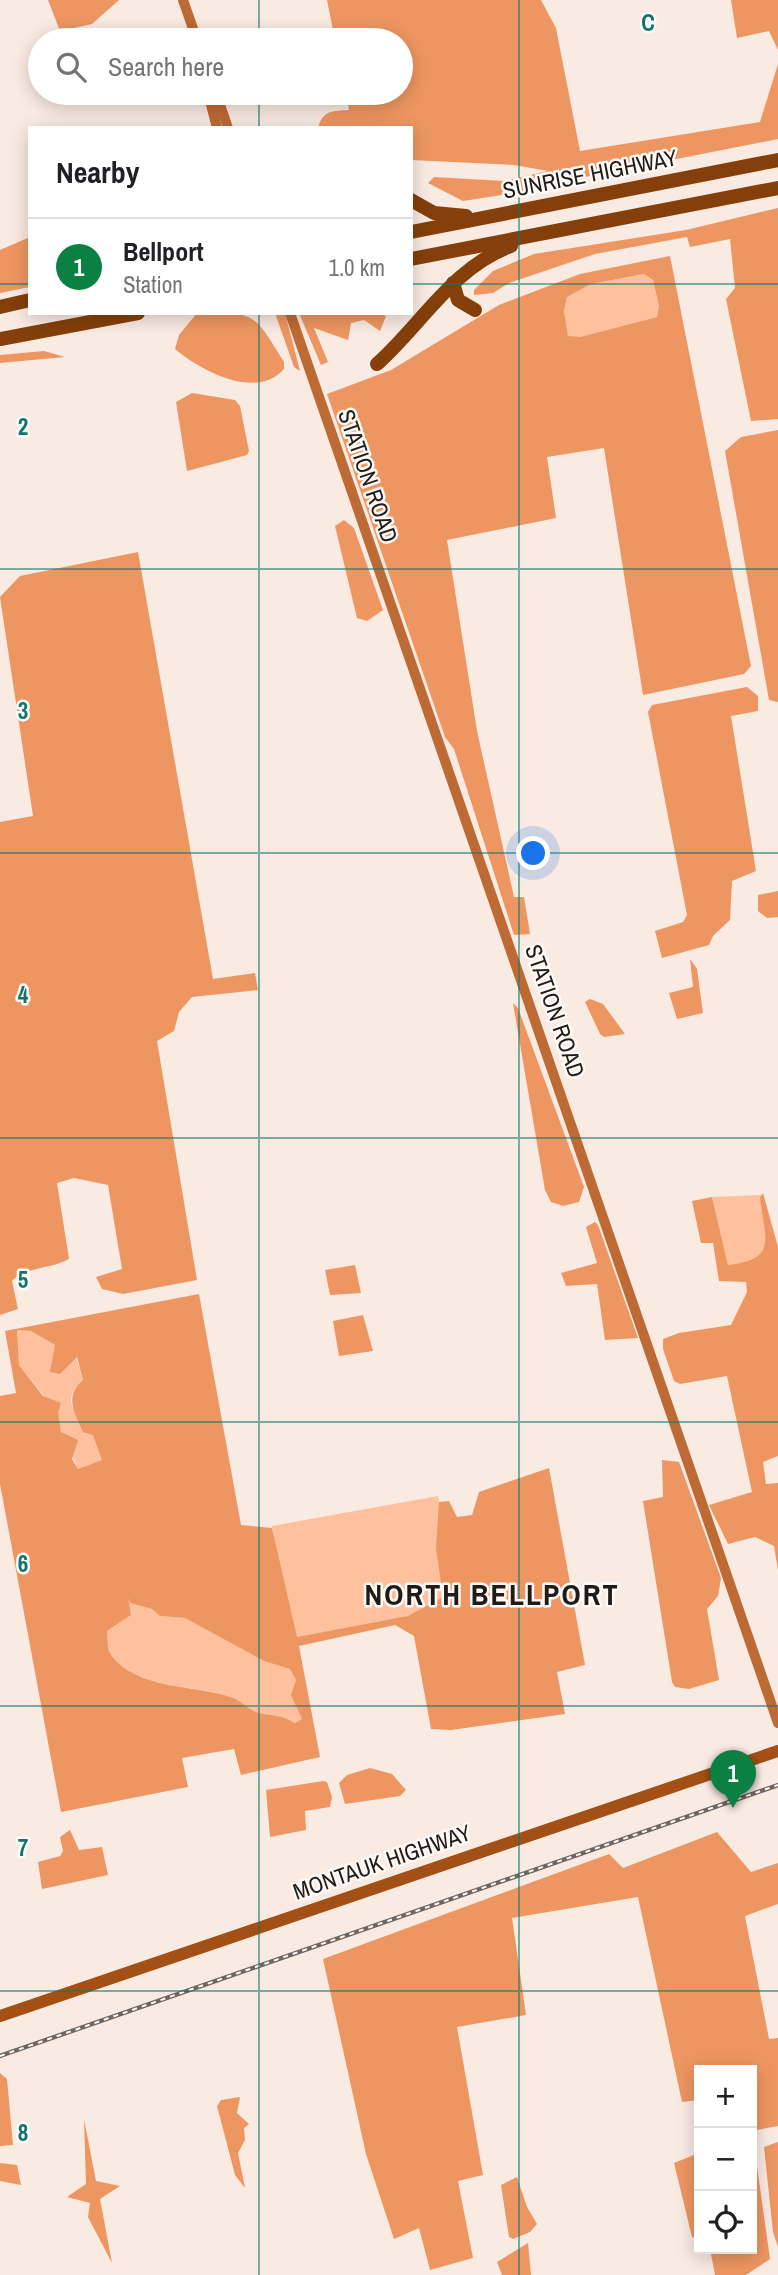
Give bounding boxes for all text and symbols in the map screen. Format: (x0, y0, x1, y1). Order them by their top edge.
text: C (641, 7, 655, 38)
search box (28, 28, 413, 105)
icon: search (52, 48, 90, 86)
text: Search here (108, 49, 224, 84)
street label: SUNRISE HIGHWAY (500, 141, 680, 206)
text: Nearby (56, 152, 139, 192)
text: Bellport (123, 234, 204, 269)
text: 1 (74, 252, 84, 283)
text: 1.0 km (328, 252, 385, 283)
text: Station (123, 269, 183, 300)
street label: STATION ROAD (331, 405, 406, 546)
text: 2 (18, 411, 28, 442)
text: 3 (18, 695, 28, 726)
your location (516, 836, 550, 870)
street label: STATION ROAD (518, 940, 593, 1081)
text: 4 (18, 979, 29, 1010)
text: 5 (18, 1264, 28, 1295)
text: 6 (18, 1548, 28, 1579)
district label: NORTH BELLPORT (365, 1574, 619, 1614)
pin: 1 (710, 1750, 756, 1808)
street label: MONTAUK HIGHWAY (289, 1816, 475, 1906)
text: 7 (18, 1832, 28, 1863)
map controls (694, 2065, 757, 2254)
button: + (694, 2065, 757, 2128)
text: 8 (18, 2117, 28, 2148)
button: − (694, 2128, 757, 2191)
button: locate (694, 2191, 757, 2254)

